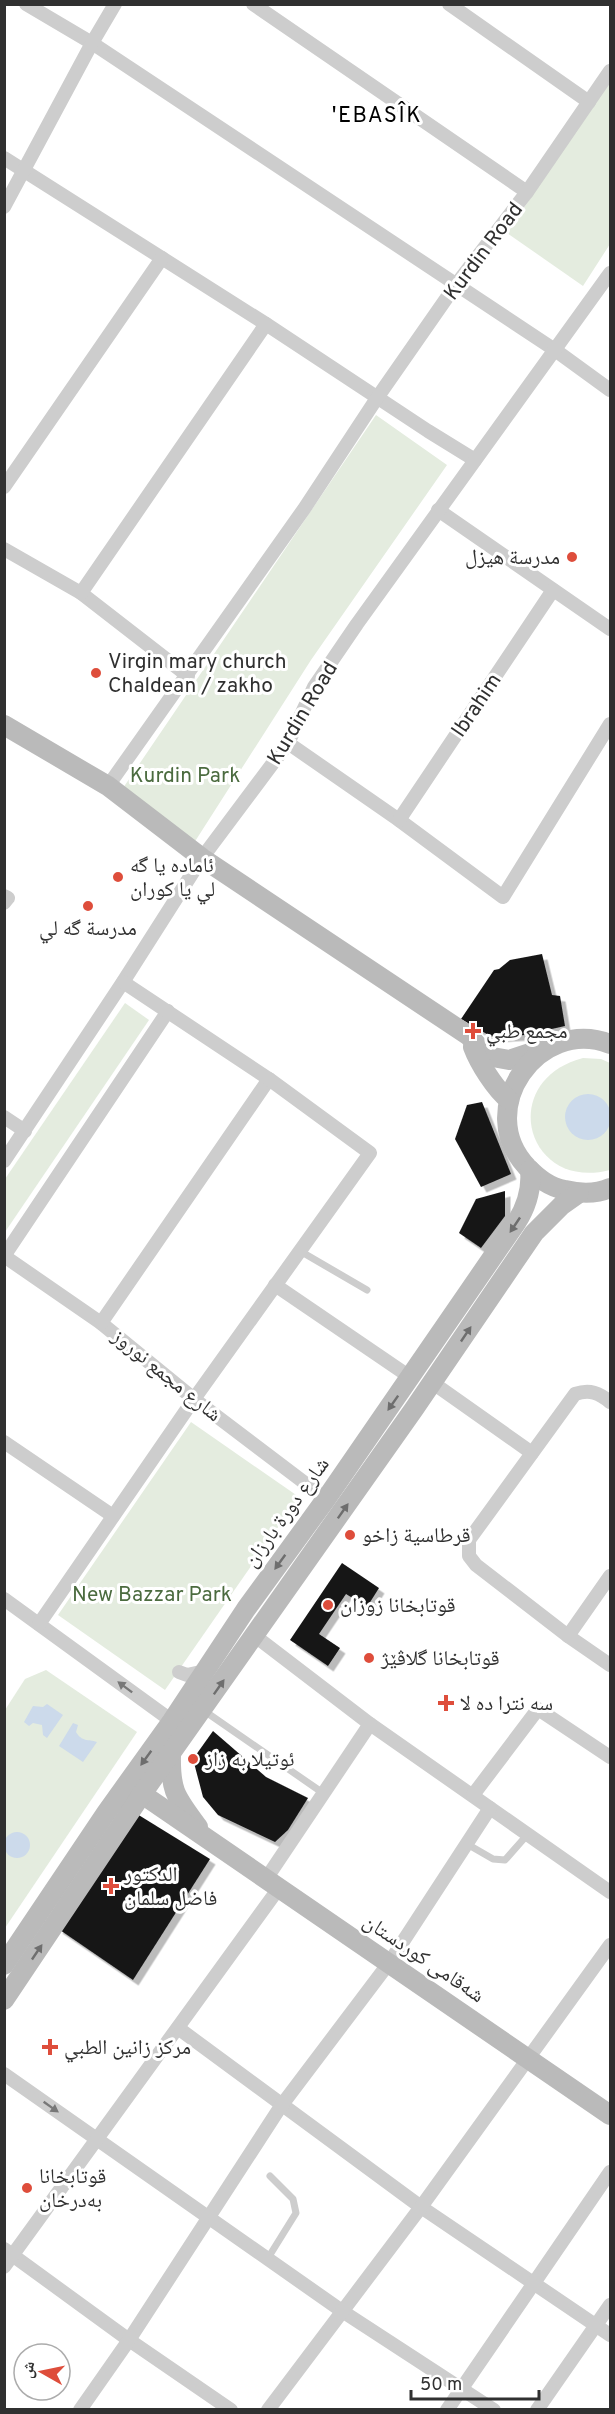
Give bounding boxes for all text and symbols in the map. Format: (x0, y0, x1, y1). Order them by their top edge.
district label: 'EBASÎK (332, 101, 422, 130)
street label: Kurdin Road (439, 198, 530, 306)
place label: مدرسة هيزل (465, 545, 560, 572)
marker: مدرسة هيزل (565, 550, 579, 564)
place label: Virgin mary church Chaldean / zakho (108, 649, 286, 700)
street label: Kurdin Road (262, 657, 345, 770)
marker: Virgin mary church Chaldean / zakho (89, 666, 103, 680)
street label: Ibrahim (446, 669, 508, 743)
park label: Kurdin Park (130, 763, 240, 790)
place label: ئاماده يا گه لي يا كوران (130, 853, 215, 905)
marker: ئاماده يا گه لي يا كوران (111, 870, 125, 884)
marker: مدرسة گه لي (81, 899, 95, 913)
place label: مدرسة گه لي (39, 916, 137, 944)
place label: مجمع طبي (486, 1019, 568, 1047)
marker: مجمع طبي (464, 1022, 482, 1040)
one-way arrow (510, 1217, 521, 1233)
street label: شارع مجمع نوروز (105, 1323, 226, 1429)
one-way arrow (460, 1327, 472, 1343)
one-way arrow (387, 1394, 399, 1410)
street label: شارع دورة بارزان (238, 1453, 336, 1573)
one-way arrow (337, 1503, 349, 1519)
place label: قرطاسية زاخو (362, 1523, 471, 1550)
marker: قرطاسية زاخو (343, 1528, 357, 1542)
one-way arrow (275, 1554, 286, 1570)
park label: New Bazzar Park (72, 1582, 232, 1609)
place label: قوتابخانا زوزان (340, 1593, 456, 1620)
marker: قوتابخانا زوزان (321, 1598, 335, 1612)
place label: قوتابخانا گلاڤێژ (380, 1646, 500, 1673)
marker: قوتابخانا گلاڤێژ (362, 1651, 376, 1665)
one-way arrow (213, 1680, 225, 1696)
one-way arrow (117, 1681, 133, 1693)
place label: سه نترا ده لا (460, 1691, 553, 1718)
marker: سه نترا ده لا (437, 1694, 455, 1712)
place label: ئوتيلا به زاز (204, 1747, 295, 1774)
one-way arrow (140, 1749, 152, 1765)
marker: ئوتيلا به زاز (186, 1752, 200, 1766)
place label: الدكتور فاضل سلمان (123, 1862, 217, 1913)
marker: الدكتور فاضل سلمان (102, 1877, 120, 1895)
street label: شەقامی کوردستان (357, 1909, 489, 2010)
one-way arrow (31, 1944, 43, 1960)
place label: مركز زانين الطبي (64, 2035, 191, 2063)
marker: مركز زانين الطبي (41, 2038, 59, 2056)
one-way arrow (43, 2100, 58, 2112)
place label: قوتابخانا به‌درخان (39, 2164, 106, 2215)
marker: قوتابخانا به‌درخان (20, 2181, 34, 2195)
north arrow (12, 2342, 72, 2402)
text: ش (18, 2360, 40, 2380)
scale bar (411, 2363, 538, 2401)
text: 50 m (420, 2374, 462, 2397)

